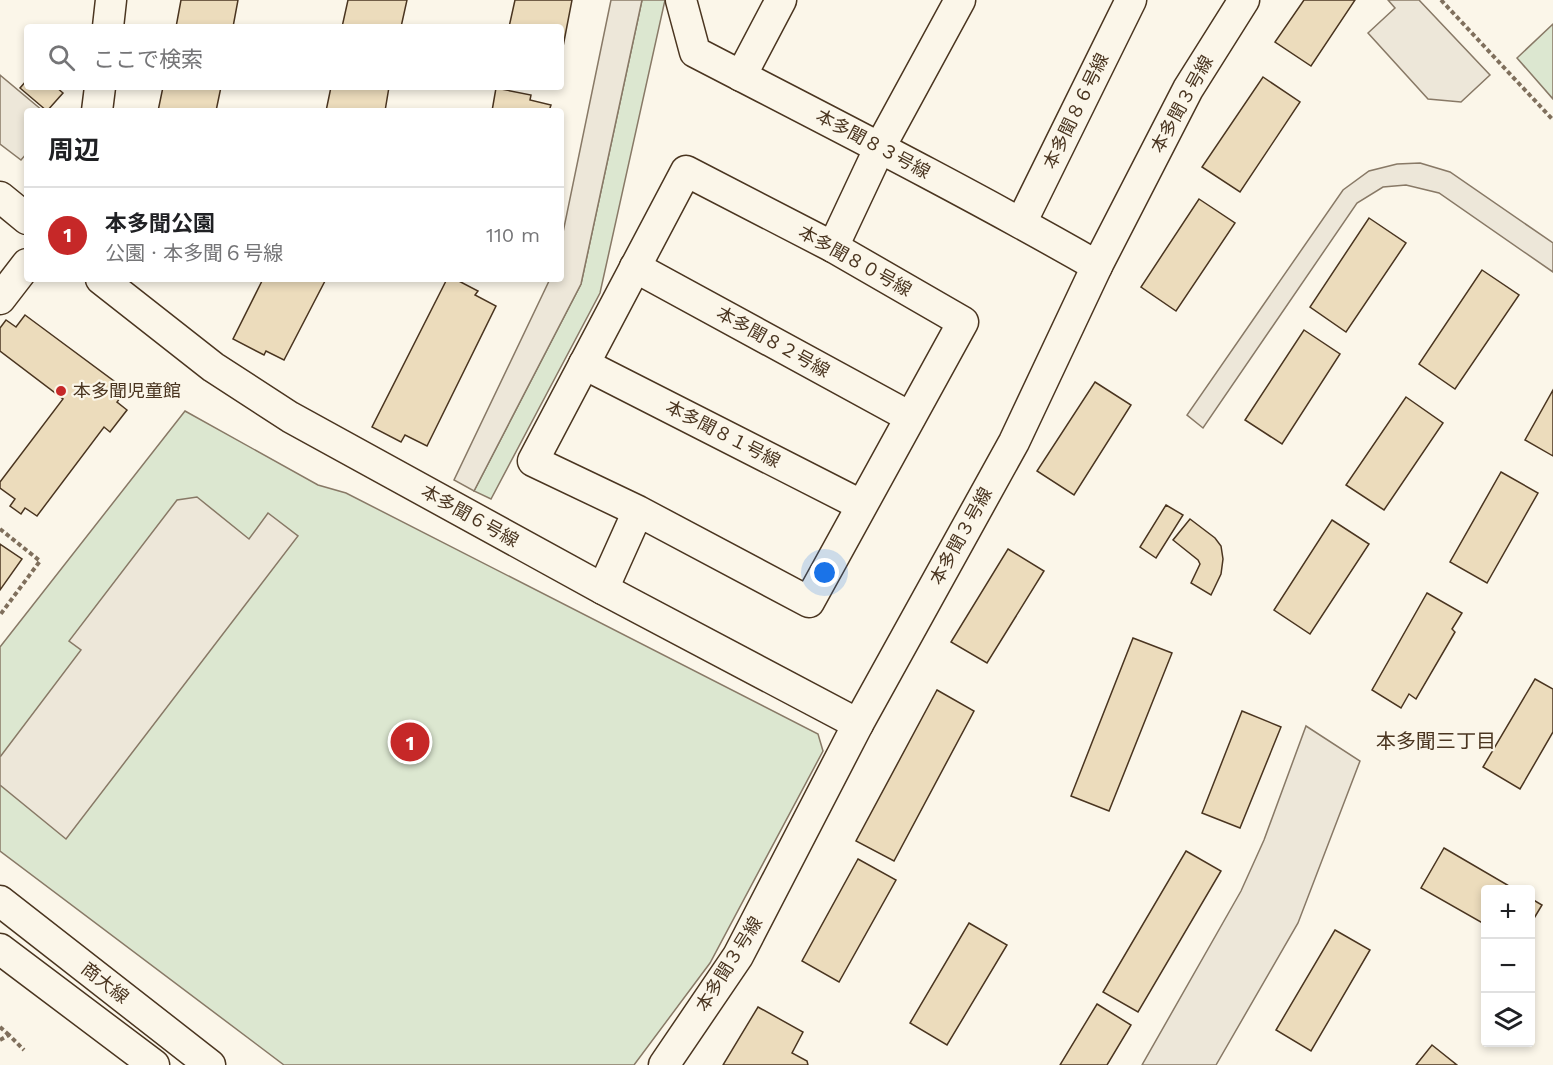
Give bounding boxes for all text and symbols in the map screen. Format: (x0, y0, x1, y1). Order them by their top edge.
search box (24, 24, 564, 90)
icon: search (45, 41, 78, 74)
text: ここで検索 (93, 47, 203, 72)
street label: 本多聞８６号線 (1038, 50, 1113, 172)
street label: 本多聞３号線 (1146, 51, 1217, 156)
street label: 本多聞８３号線 (813, 105, 934, 182)
text: 周辺 (48, 135, 100, 165)
text: 本多聞公園 (105, 211, 215, 236)
street label: 本多聞８０号線 (795, 221, 915, 300)
text: 1 (63, 223, 72, 247)
text: 110 m (486, 223, 540, 247)
text: 公園 · 本多聞６号線 (105, 241, 283, 265)
street label: 本多聞８２号線 (713, 302, 833, 381)
place label: 本多聞児童館 (73, 380, 181, 401)
marker: 本多聞児童館 (54, 384, 68, 398)
street label: 本多聞８１号線 (662, 396, 784, 472)
street label: 本多聞６号線 (418, 480, 523, 551)
street label: 本多聞３号線 (925, 483, 996, 588)
your location (810, 558, 839, 587)
pin: 1 (390, 720, 430, 764)
district label: 本多聞三丁目 (1376, 729, 1496, 753)
map controls (1481, 885, 1535, 1047)
button: + (1481, 885, 1535, 939)
street label: 本多聞３号線 (691, 912, 766, 1015)
button: − (1481, 939, 1535, 993)
street label: 商大線 (78, 958, 133, 1008)
button: layers (1481, 993, 1535, 1047)

